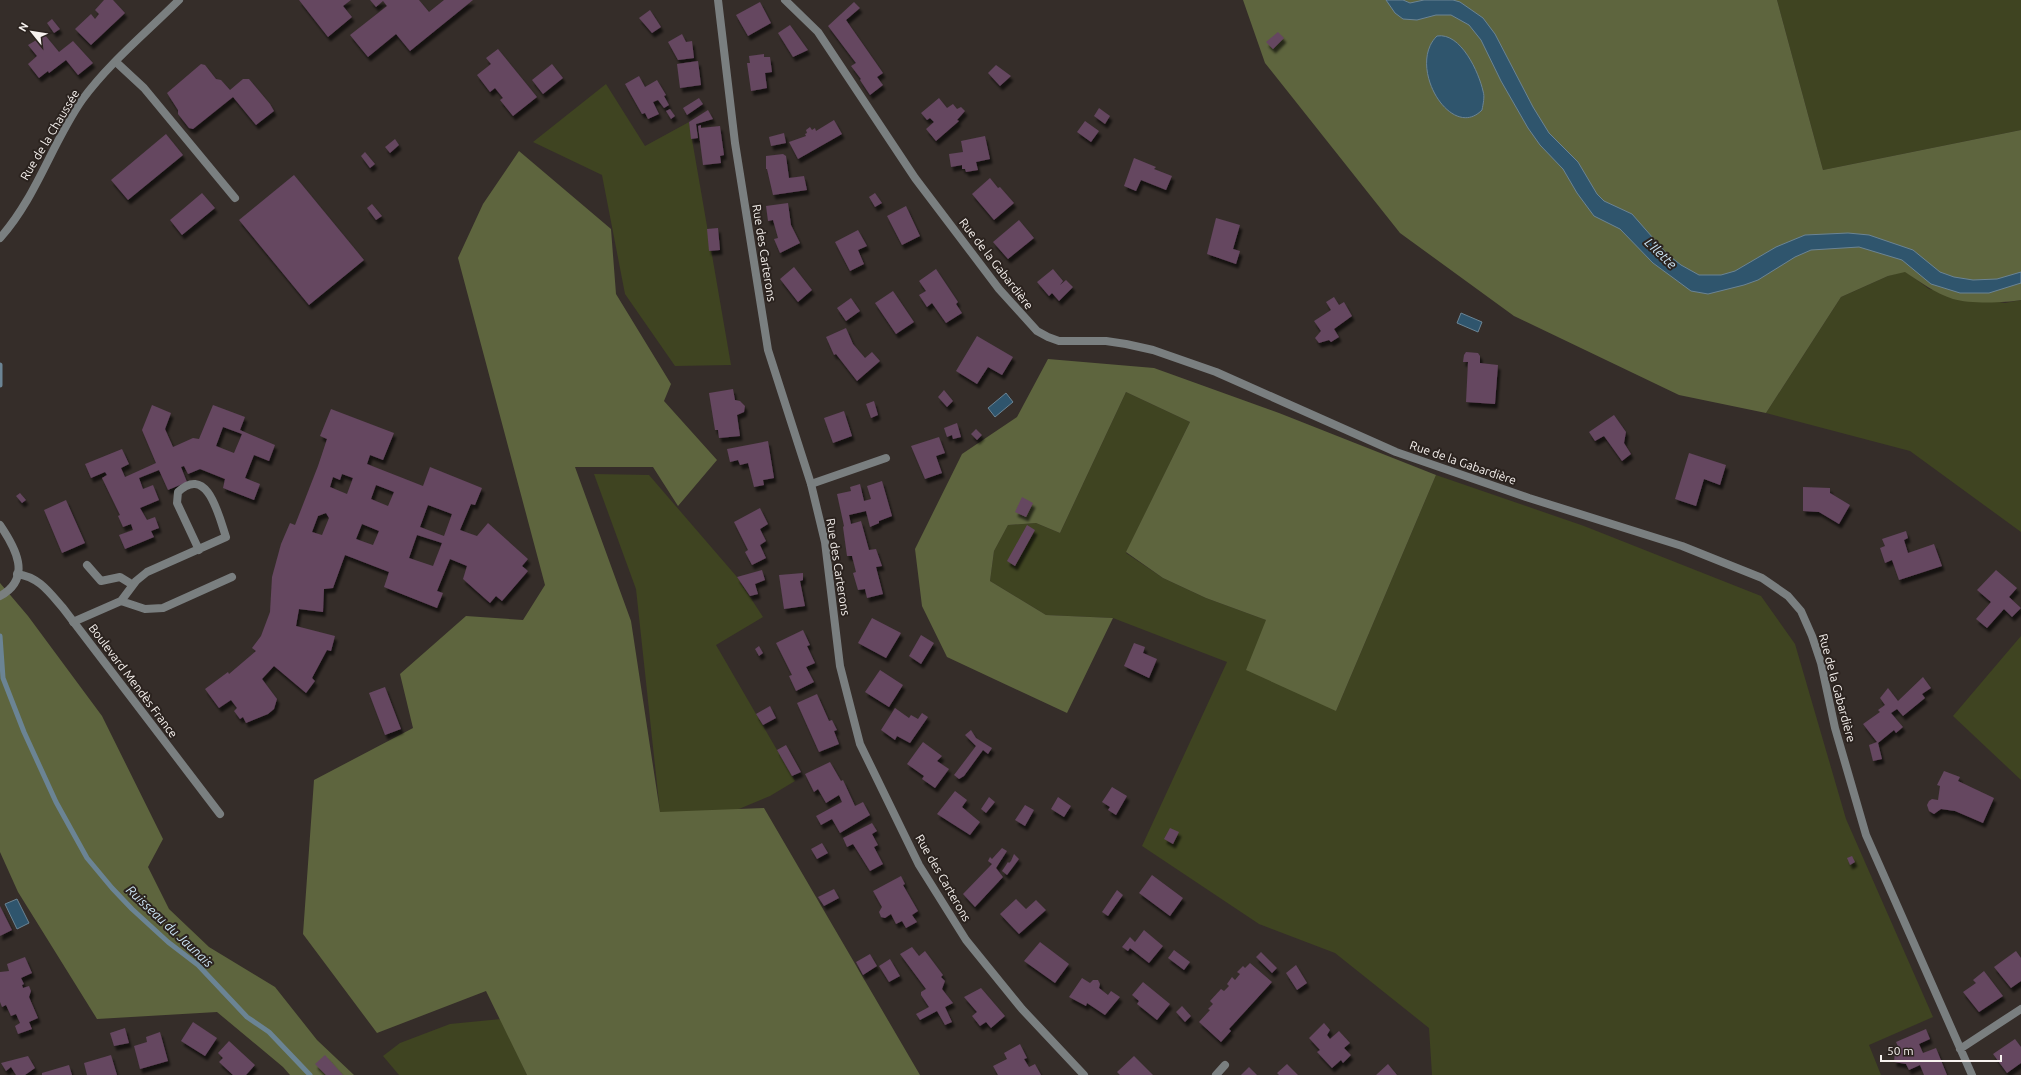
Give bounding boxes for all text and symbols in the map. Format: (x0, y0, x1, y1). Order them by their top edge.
north arrow (12, 12, 52, 52)
text: N (16, 20, 31, 34)
street label: Rue de la Chaussée (17, 87, 82, 182)
street label: Rue des Carterons (750, 203, 779, 302)
street label: Rue de la Gabardière (957, 216, 1036, 312)
water label: L'Ilette (1642, 235, 1680, 272)
street label: Rue de la Gabardière (1408, 438, 1518, 487)
street label: Rue des Carterons (824, 517, 853, 616)
street label: Boulevard Mendès France (86, 621, 180, 740)
street label: Rue de la Gabardière (1817, 632, 1858, 744)
street label: Rue des Carterons (913, 832, 974, 924)
water label: Ruisseau du Jaunais (124, 882, 217, 970)
scale bar (1881, 1037, 2001, 1063)
text: 50 m (1887, 1044, 1914, 1057)

